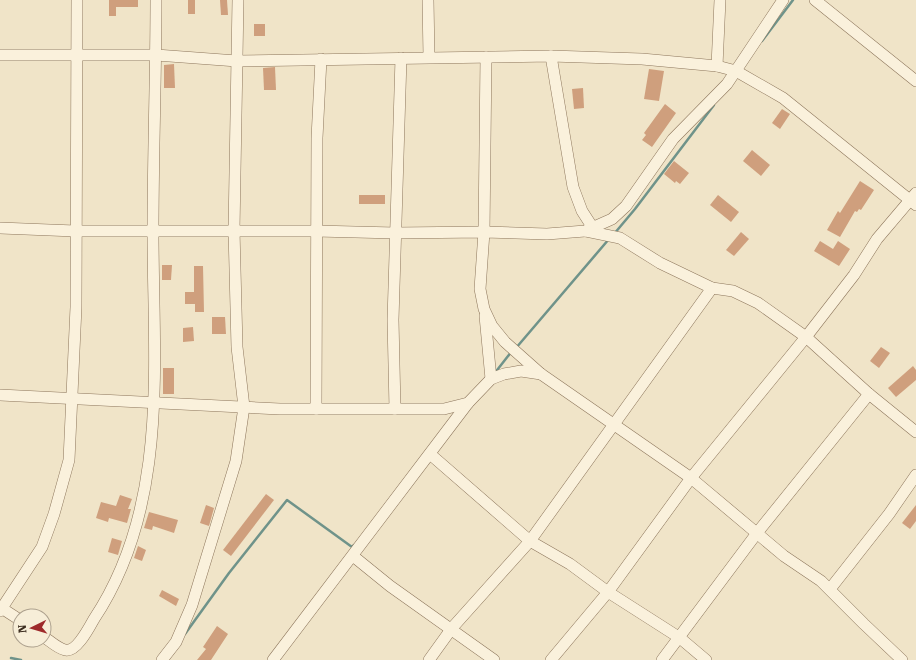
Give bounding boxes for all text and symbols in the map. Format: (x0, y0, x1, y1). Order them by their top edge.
north arrow (12, 608, 52, 648)
text: N (16, 624, 29, 634)

